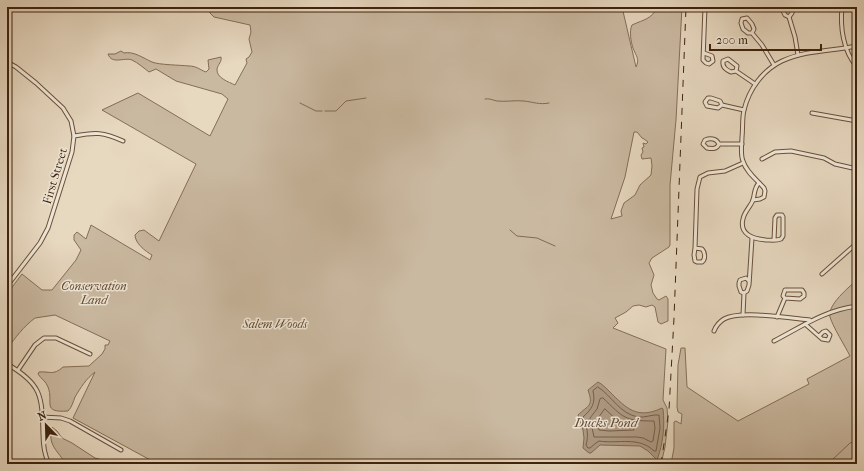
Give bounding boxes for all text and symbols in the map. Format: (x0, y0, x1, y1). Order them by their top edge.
scale bar (710, 26, 821, 52)
text: 200 m (716, 33, 748, 47)
street label: First Street (40, 146, 70, 206)
park label: Conservation Land (61, 279, 127, 307)
park label: Salem Woods (242, 317, 308, 331)
north arrow (26, 405, 66, 445)
text: N (36, 408, 49, 424)
water label: Ducks Pond (574, 415, 640, 430)

